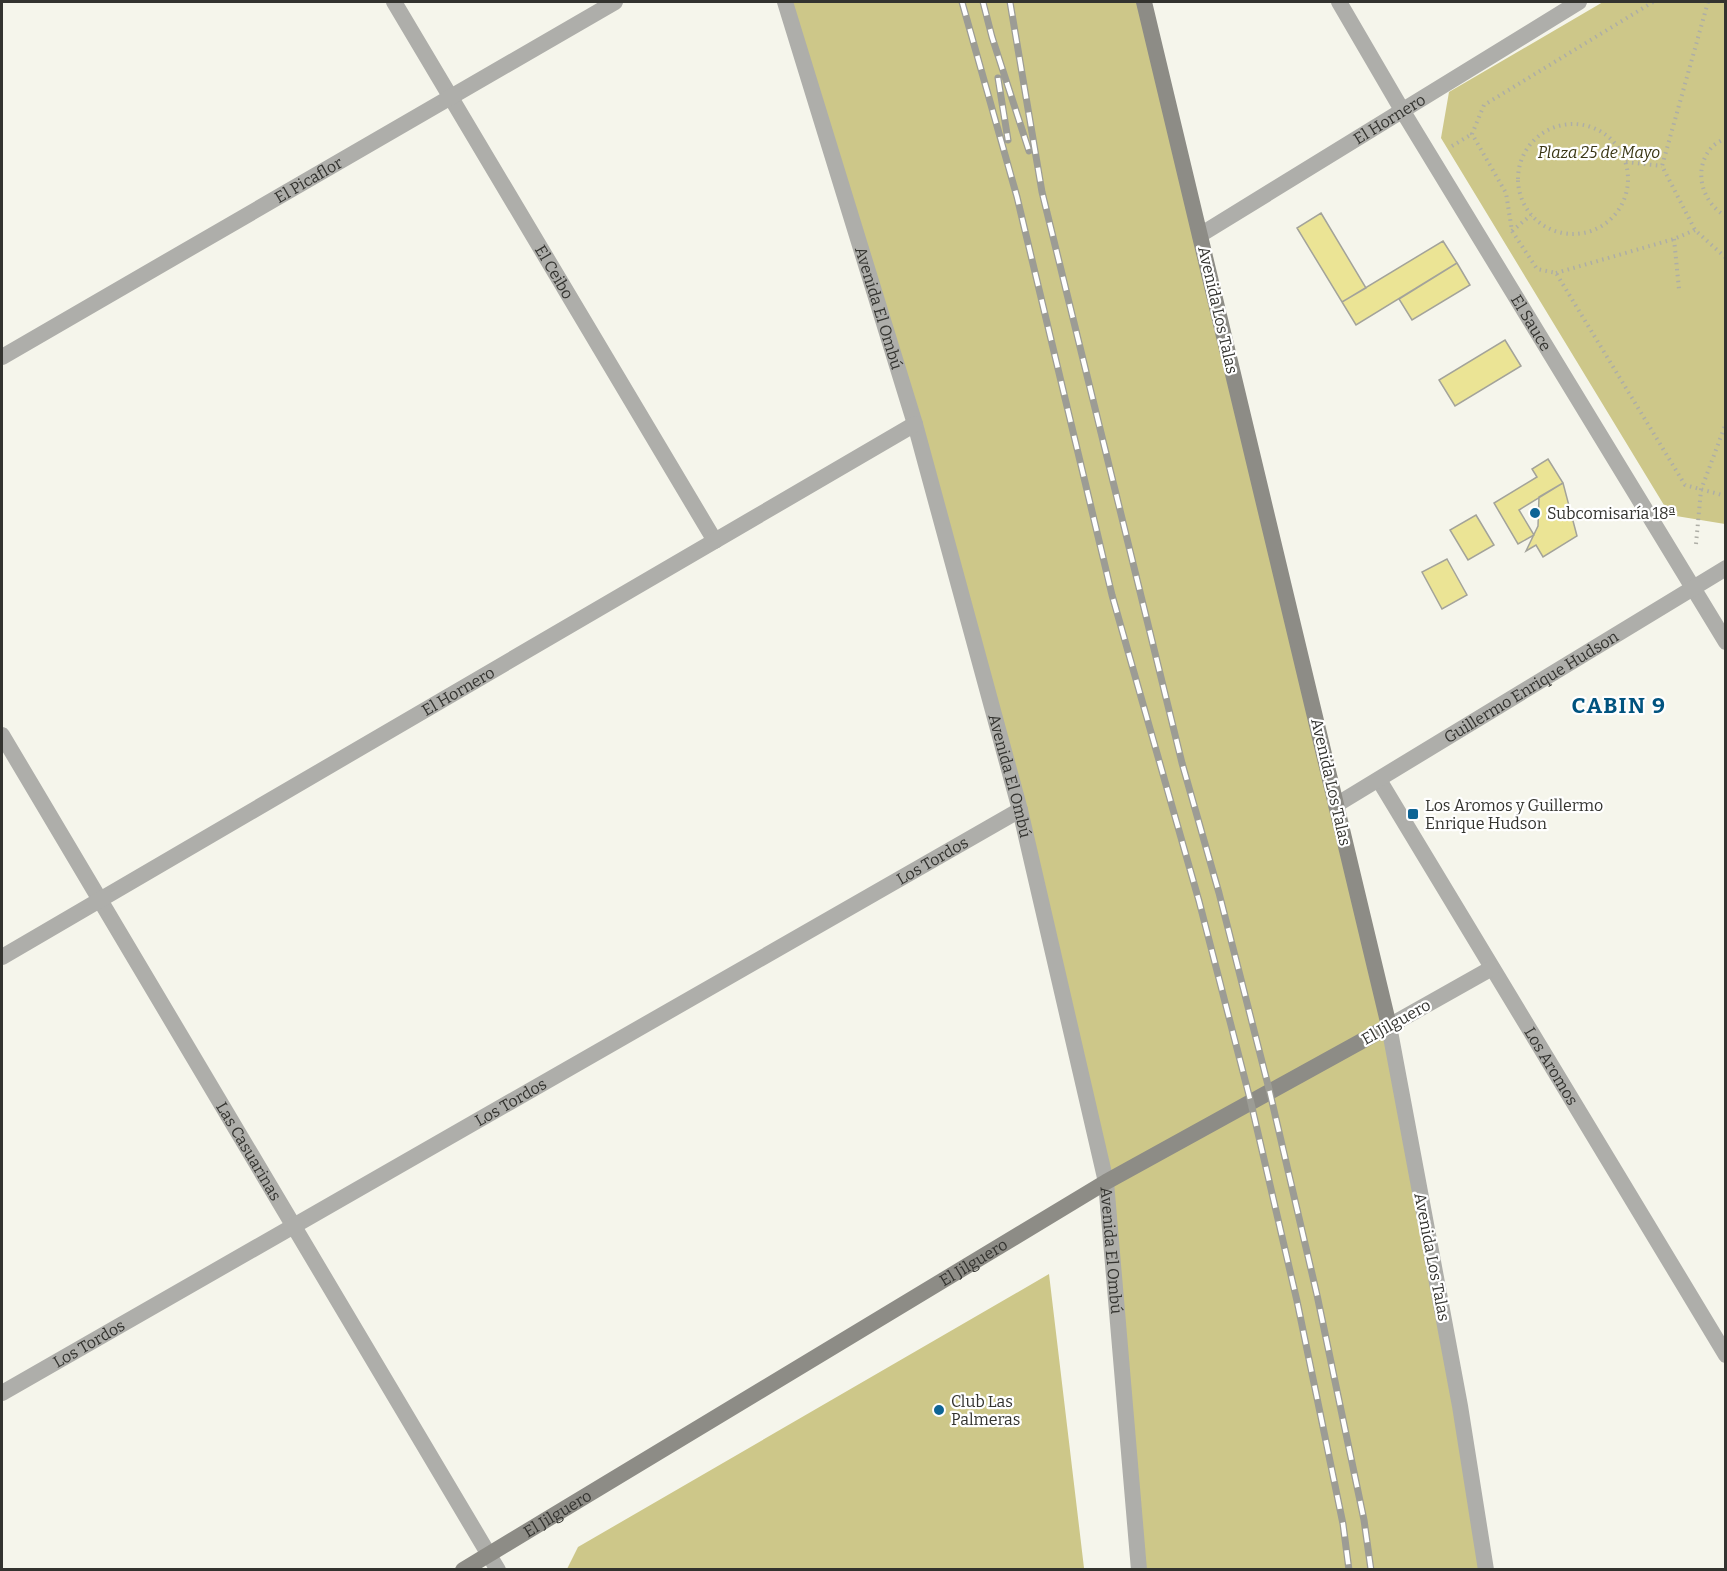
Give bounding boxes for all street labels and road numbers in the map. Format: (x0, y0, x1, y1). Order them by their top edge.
street label: El Hornero (1350, 89, 1429, 148)
street label: El Picaflor (271, 153, 346, 207)
street label: El Ceibo (531, 241, 578, 302)
street label: Avenida El Ombú (851, 244, 907, 372)
street label: Avenida Los Talas (1194, 244, 1242, 376)
street label: El Sauce (1507, 291, 1556, 354)
street label: Guillermo Enrique Hudson (1440, 626, 1622, 747)
street label: El Hornero (418, 662, 498, 719)
street label: Avenida El Ombú (985, 712, 1036, 840)
street label: Avenida Los Talas (1307, 716, 1355, 848)
street label: Los Tordos (893, 832, 971, 888)
street label: El Jilguero (1358, 995, 1434, 1049)
street label: Los Aromos (1521, 1023, 1582, 1108)
street label: Los Tordos (471, 1074, 550, 1130)
street label: Las Casuarinas (213, 1098, 286, 1204)
street label: Avenida El Ombú (1097, 1186, 1127, 1315)
street label: Avenida Los Talas (1410, 1191, 1454, 1323)
street label: El Jilguero (936, 1234, 1011, 1290)
street label: Los Tordos (50, 1315, 128, 1371)
street label: El Jilguero (520, 1485, 595, 1541)

